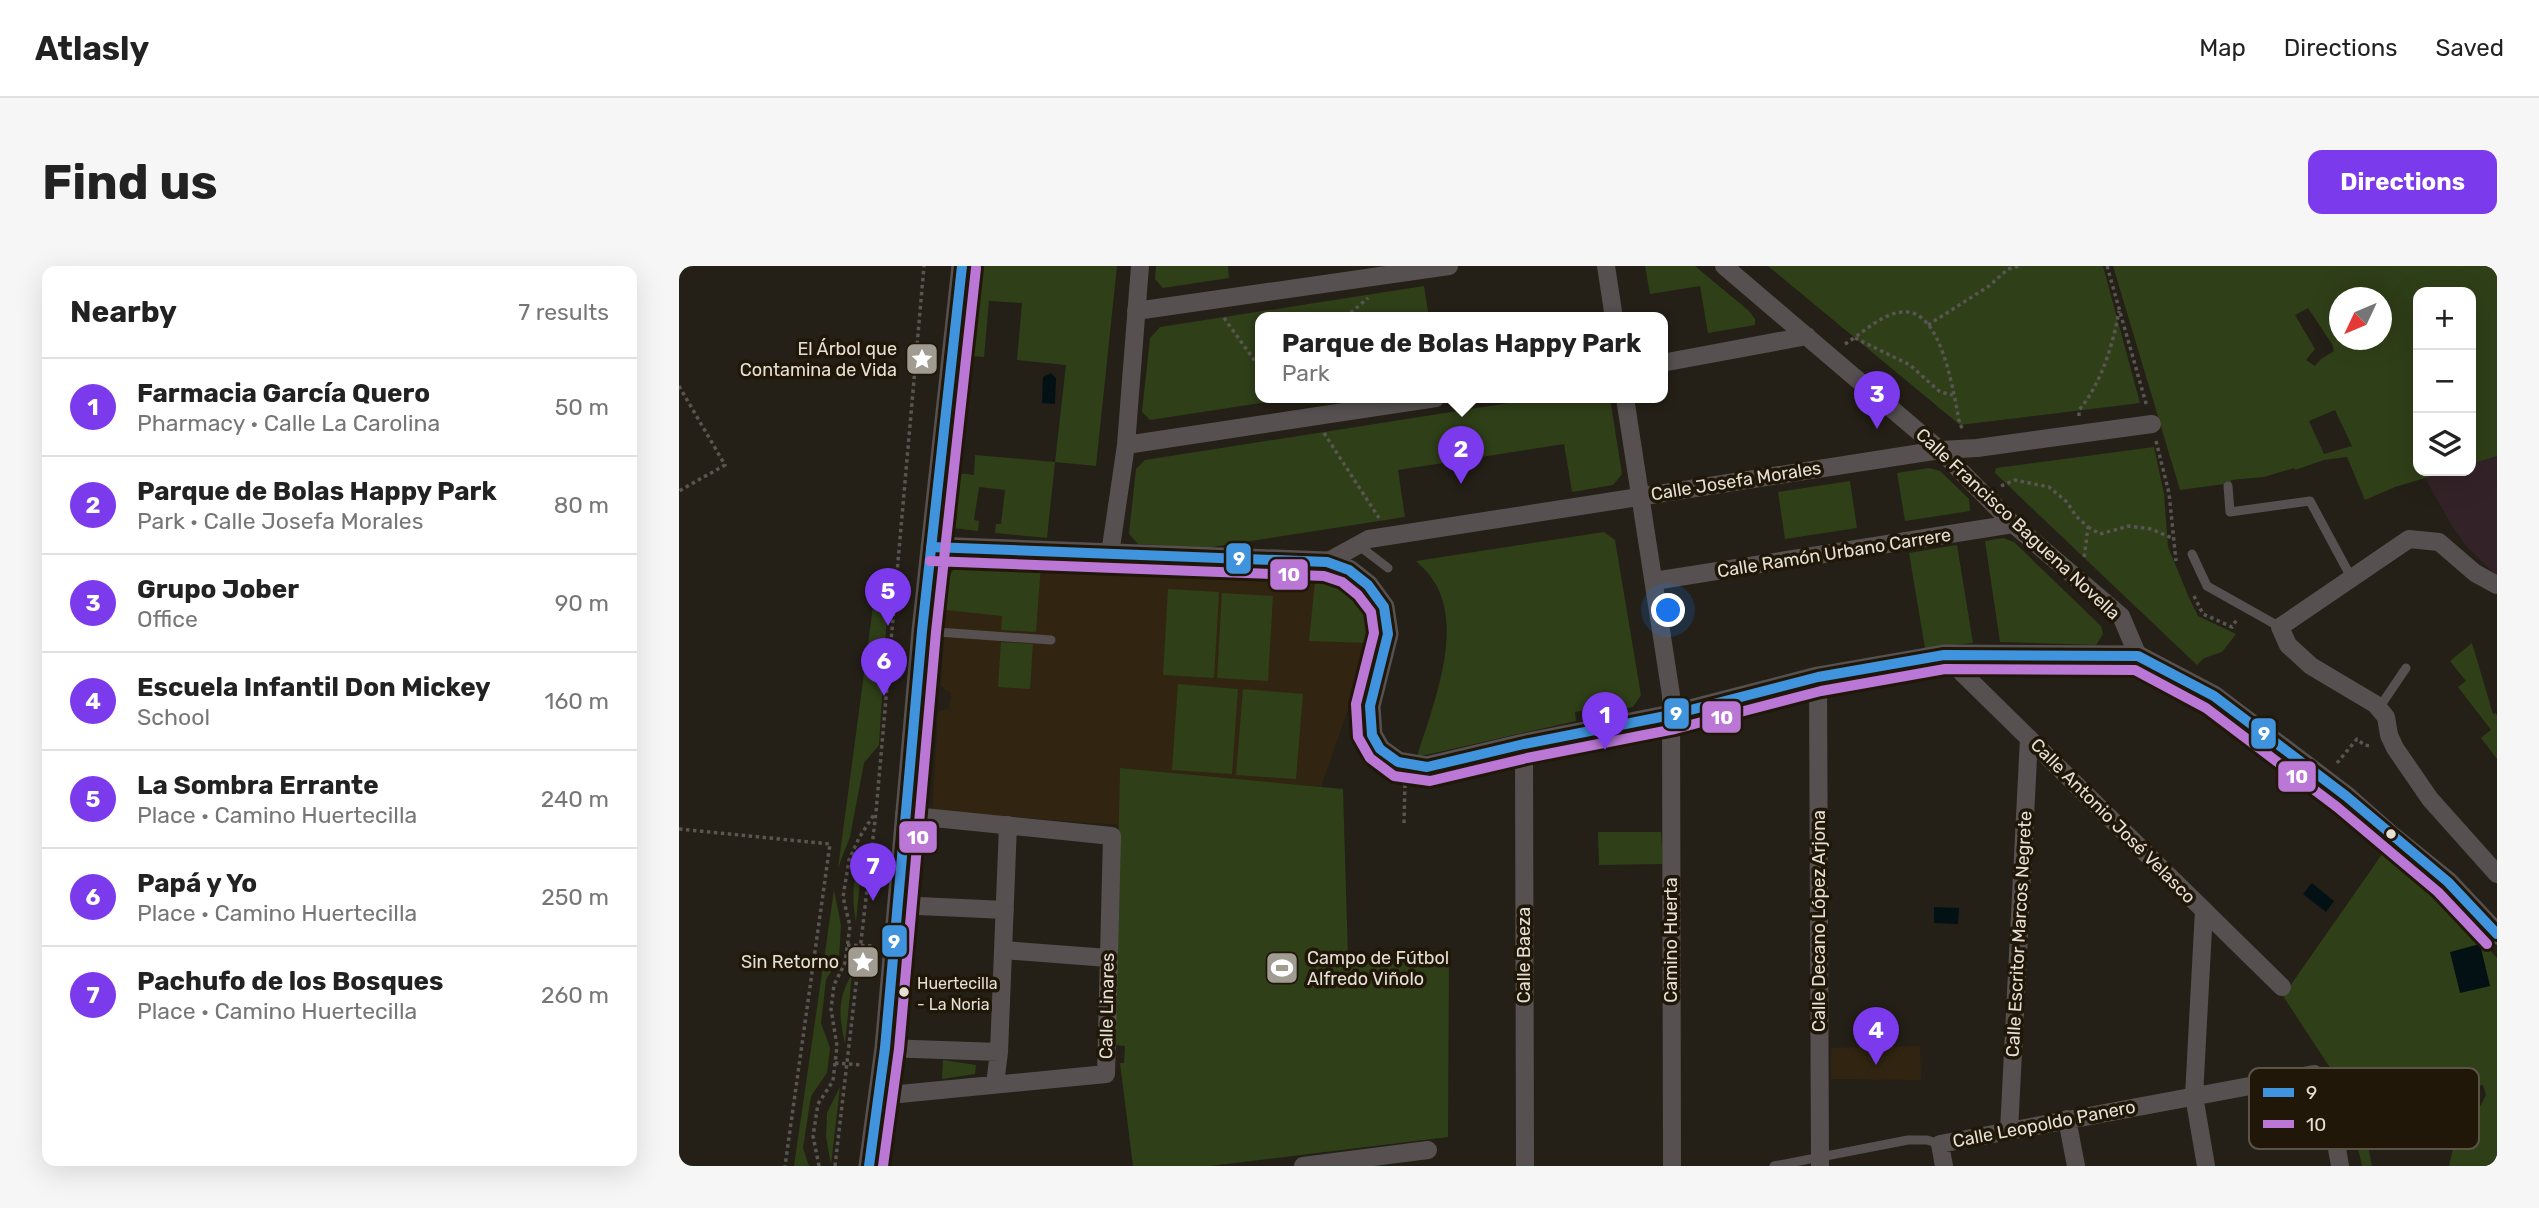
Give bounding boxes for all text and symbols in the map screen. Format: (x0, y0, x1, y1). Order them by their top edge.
text: Atlasly (35, 29, 149, 68)
text: Map (2199, 34, 2246, 62)
text: Directions (2284, 34, 2397, 62)
text: Saved (2435, 34, 2504, 62)
button: Directions (2308, 150, 2497, 214)
text: Find us (42, 153, 218, 211)
north arrow (2329, 287, 2392, 350)
map controls (2413, 287, 2476, 476)
button: + (2413, 287, 2476, 350)
text: Nearby (70, 294, 177, 330)
text: 7 results (518, 298, 609, 326)
popup (1255, 312, 1668, 403)
text: Parque de Bolas Happy Park (1282, 328, 1641, 359)
place label: El Árbol que Contamina de Vida (740, 338, 897, 381)
place icon: El Árbol que Contamina de Vida (903, 340, 941, 378)
button: − (2413, 350, 2476, 413)
text: Park (1282, 359, 1330, 387)
pin: 3 (1854, 371, 1900, 429)
text: Farmacia García Quero (137, 378, 430, 409)
text: 1 (87, 393, 99, 421)
text: 50 m (555, 393, 609, 421)
text: Pharmacy · Calle La Carolina (137, 409, 440, 437)
button: layers (2413, 413, 2476, 476)
street label: Calle Francisco Baguena Novella (1911, 424, 2125, 624)
pin: 2 (1438, 426, 1484, 484)
street label: Calle Josefa Morales (1649, 457, 1823, 505)
text: Parque de Bolas Happy Park (137, 476, 497, 507)
text: 2 (86, 491, 100, 519)
text: 80 m (554, 491, 609, 519)
text: Park · Calle Josefa Morales (137, 507, 423, 535)
street label: Calle Ramón Urbano Carrere (1715, 524, 1953, 582)
line badge: 9 (1225, 542, 1252, 575)
text: 9 (1233, 547, 1245, 570)
line badge: 10 (1269, 558, 1309, 591)
text: 10 (1278, 563, 1300, 586)
pin: 5 (865, 568, 911, 626)
text: Grupo Jober (137, 574, 299, 605)
text: 3 (85, 589, 101, 617)
text: 90 m (555, 589, 609, 617)
your location (1651, 593, 1685, 627)
text: Office (137, 605, 198, 633)
pin: 6 (861, 638, 907, 696)
text: Escuela Infantil Don Mickey (137, 672, 491, 703)
text: 4 (85, 687, 101, 715)
text: 160 m (545, 687, 609, 715)
pin: 1 (1582, 692, 1628, 750)
line badge: 9 (1663, 697, 1690, 730)
line badge: 10 (1701, 700, 1742, 734)
text: 9 (1670, 702, 1682, 725)
text: School (137, 703, 210, 731)
text: 10 (1711, 706, 1733, 729)
line badge: 9 (2250, 717, 2277, 750)
text: 9 (2258, 722, 2270, 745)
street label: Calle Antonio José Velasco (2026, 734, 2200, 908)
line badge: 10 (2277, 760, 2317, 793)
text: 10 (2286, 765, 2308, 788)
text: La Sombra Errante (137, 770, 379, 801)
text: 5 (86, 785, 100, 813)
text: 240 m (541, 785, 609, 813)
text: Place · Camino Huertecilla (137, 801, 417, 829)
street label: Calle Decano López Arjona (1808, 810, 1830, 1032)
street label: Calle Escritor Marcos Negrete (2002, 810, 2036, 1058)
line badge: 10 (898, 820, 938, 854)
text: 10 (907, 826, 929, 849)
unlabelled marker (2384, 827, 2398, 841)
pin: 7 (850, 843, 896, 901)
text: Papá y Yo (137, 868, 257, 899)
street label: Camino Huerta (1660, 877, 1682, 1003)
text: 6 (86, 883, 100, 911)
text: 250 m (541, 883, 609, 911)
text: Place · Camino Huertecilla (137, 899, 417, 927)
street label: Calle Baeza (1513, 907, 1535, 1003)
line badge: 9 (881, 924, 908, 958)
text: 9 (888, 930, 900, 953)
place icon: Sin Retorno (844, 943, 882, 981)
place label: Campo de Fútbol Alfredo Viñolo (1307, 947, 1449, 990)
sports icon: Campo de Fútbol Alfredo Viñolo (1263, 949, 1301, 987)
place label: Sin Retorno (741, 951, 839, 973)
street label: Calle Linares (1095, 953, 1119, 1059)
text: Pachufo de los Bosques (137, 966, 443, 997)
place label: Huertecilla - La Noria (917, 974, 998, 1014)
text: 7 (86, 981, 100, 1009)
text: 260 m (541, 981, 609, 1009)
marker: Huertecilla - La Noria (897, 985, 911, 999)
text: Place · Camino Huertecilla (137, 997, 417, 1025)
pin: 4 (1853, 1007, 1899, 1065)
legend (2249, 1068, 2479, 1149)
text: 9 (2306, 1081, 2317, 1104)
street label: Calle Leopoldo Panero (1951, 1095, 2137, 1153)
text: 10 (2306, 1113, 2326, 1136)

